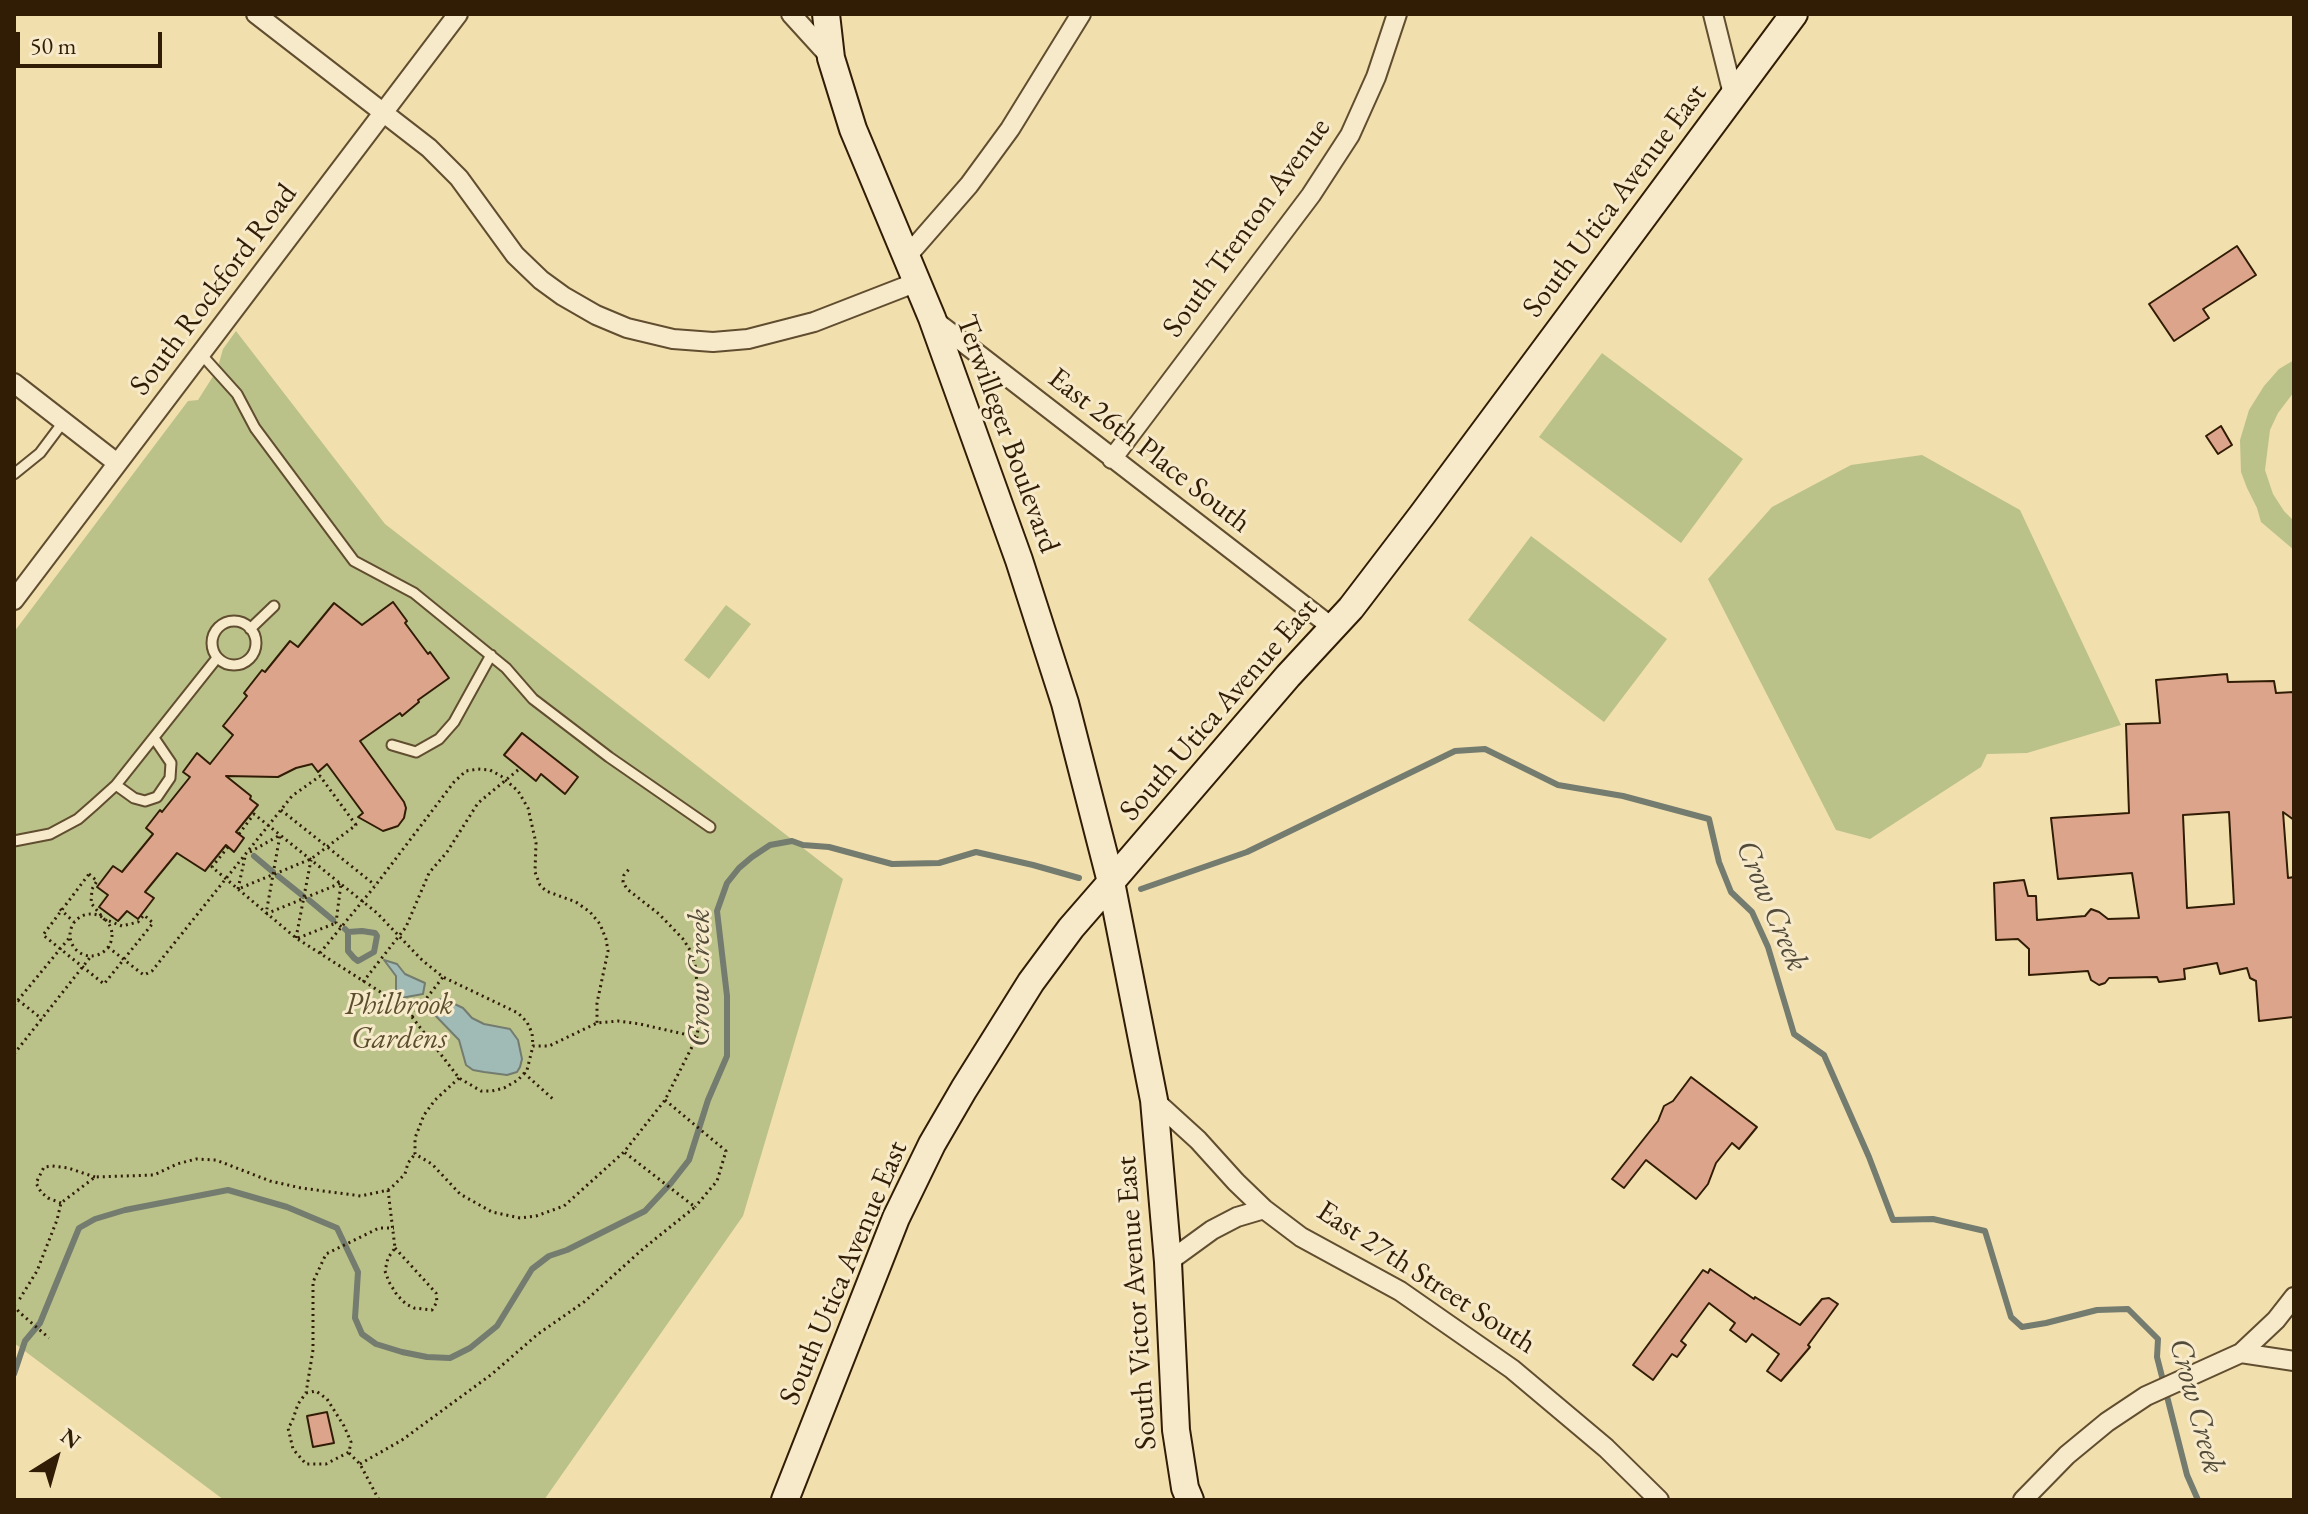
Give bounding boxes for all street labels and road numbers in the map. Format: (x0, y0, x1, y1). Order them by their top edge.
street label: South Utica Avenue East (1515, 77, 1715, 325)
street label: South Trenton Avenue (1155, 111, 1339, 345)
street label: South Rockford Road (123, 177, 305, 403)
street label: Terwilleger Boulevard (947, 310, 1067, 558)
street label: East 26th Place South (1040, 361, 1258, 541)
street label: South Utica Avenue East (1112, 591, 1326, 829)
street label: South Utica Avenue East (772, 1135, 916, 1411)
street label: South Victor Avenue East (1109, 1155, 1165, 1451)
street label: East 27th Street South (1310, 1194, 1542, 1362)

